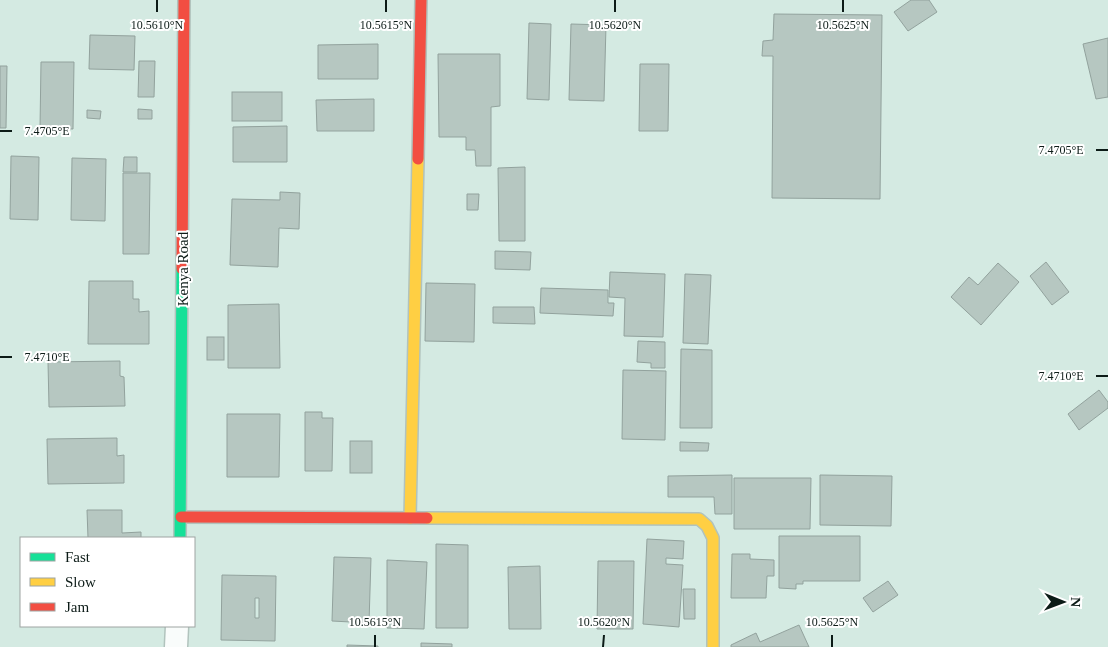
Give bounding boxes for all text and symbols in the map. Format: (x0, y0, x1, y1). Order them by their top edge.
text: 10.5610°N (131, 18, 184, 32)
text: 10.5615°N (360, 18, 413, 32)
text: 10.5620°N (589, 18, 642, 32)
text: 10.5625°N (817, 18, 870, 32)
text: 7.4705°E (24, 124, 70, 138)
text: 7.4705°E (1038, 143, 1084, 157)
street label: Kenya Road (175, 231, 191, 306)
text: 7.4710°E (24, 350, 70, 364)
text: 7.4710°E (1038, 369, 1084, 383)
legend (20, 537, 195, 627)
text: Fast (65, 549, 91, 565)
text: Slow (65, 574, 96, 590)
north arrow (1038, 577, 1088, 627)
text: N (1068, 597, 1083, 607)
text: Jam (65, 599, 89, 615)
text: 10.5615°N (349, 615, 402, 629)
text: 10.5620°N (578, 615, 631, 629)
text: 10.5625°N (806, 615, 859, 629)

